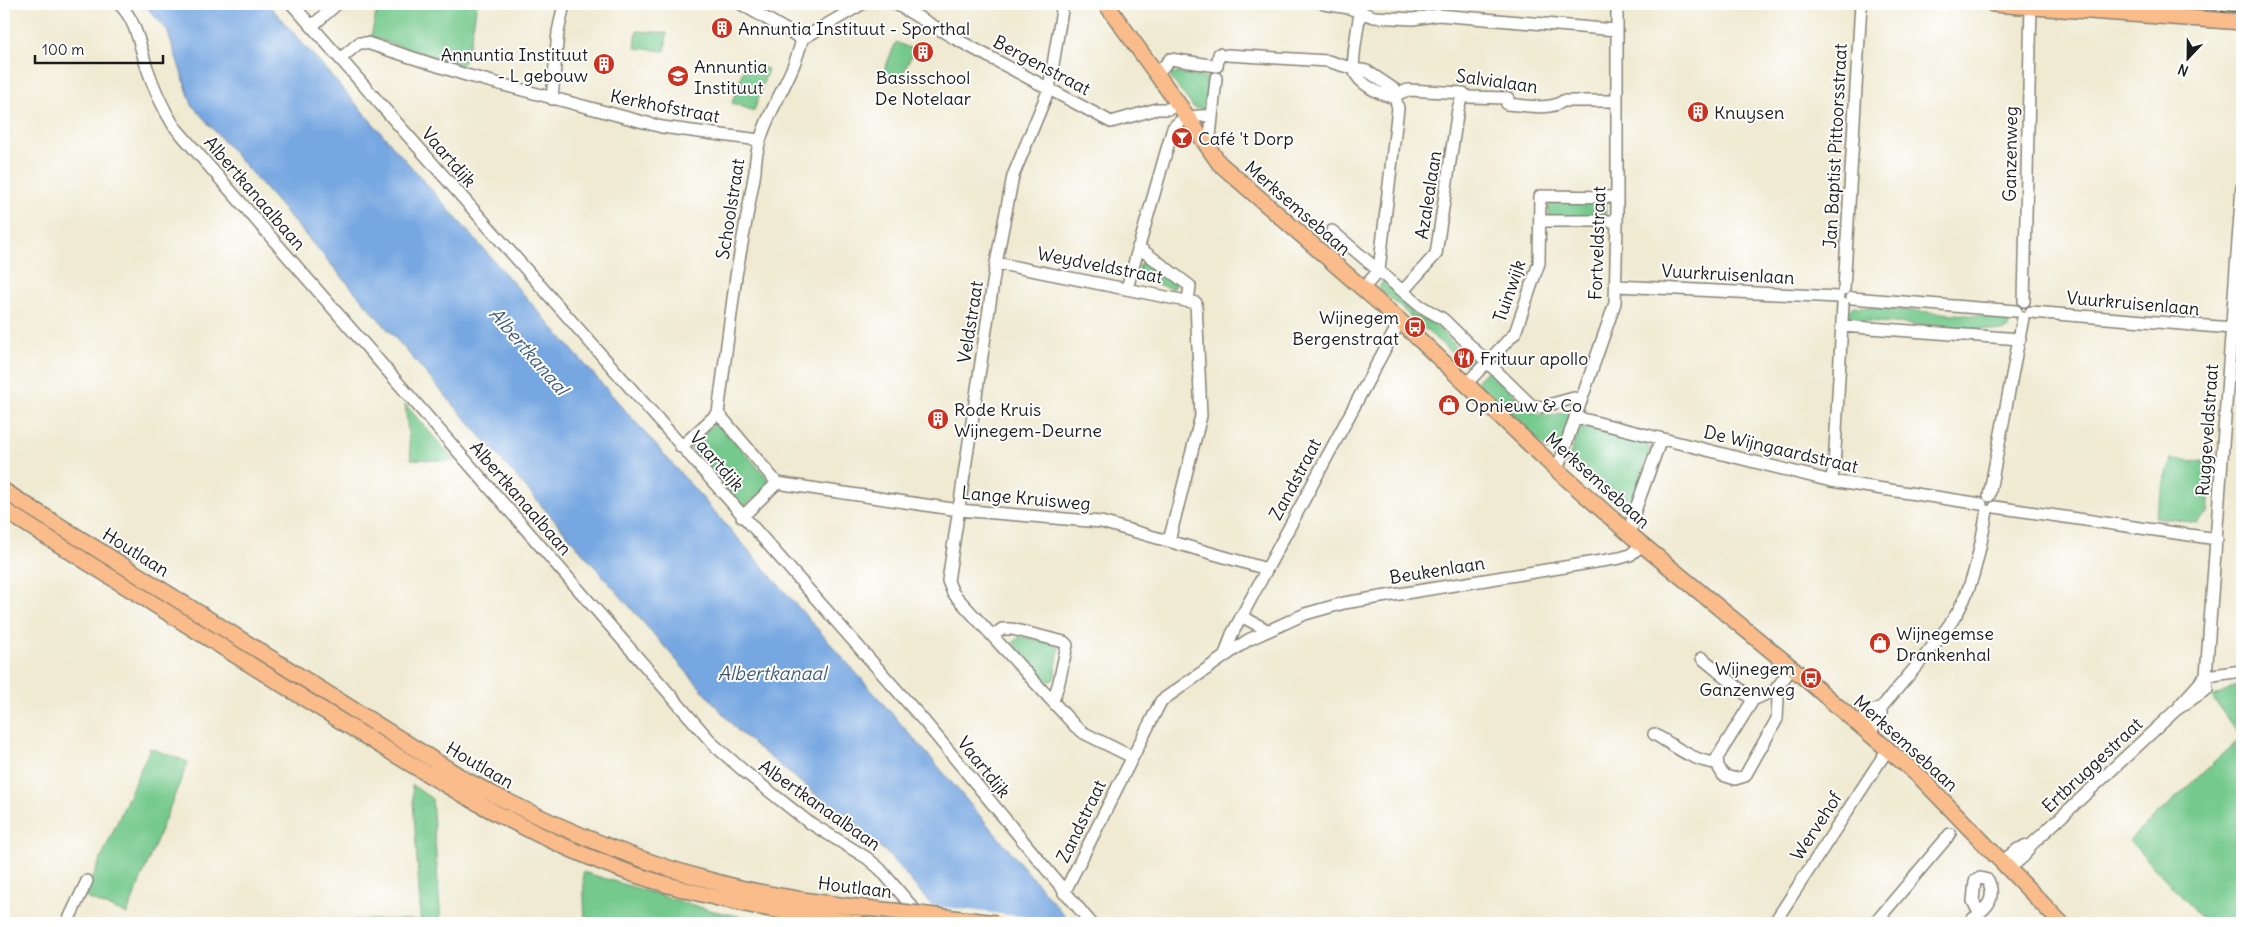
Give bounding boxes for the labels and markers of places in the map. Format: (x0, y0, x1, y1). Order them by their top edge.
building icon: Annuntia Instituut - Sporthal (710, 16, 734, 40)
place label: Annuntia Instituut - Sporthal (738, 17, 970, 40)
building icon: Basisschool De Notelaar (911, 40, 935, 64)
place label: Annuntia Instituut - L gebouw (441, 43, 588, 87)
building icon: Annuntia Instituut - L gebouw (592, 52, 616, 76)
place label: Annuntia Instituut (694, 55, 767, 99)
school or university icon: Annuntia Instituut (666, 64, 690, 88)
place label: Basisschool De Notelaar (875, 66, 972, 110)
building icon: Knuysen (1686, 100, 1710, 124)
place label: Knuysen (1714, 101, 1784, 124)
bar icon: Café 't Dorp (1170, 126, 1194, 150)
place label: Café 't Dorp (1198, 127, 1294, 150)
place label: Wijnegem Bergenstraat (1292, 306, 1399, 350)
bus stop icon: Wijnegem Bergenstraat (1403, 315, 1427, 339)
restaurant icon: Frituur apollo (1452, 346, 1476, 370)
place label: Frituur apollo (1480, 347, 1588, 370)
shop icon: Opnieuw & Co (1437, 393, 1461, 417)
place label: Opnieuw & Co (1465, 394, 1582, 417)
place label: Rode Kruis Wijnegem-Deurne (954, 398, 1102, 442)
building icon: Rode Kruis Wijnegem-Deurne (926, 407, 950, 431)
place label: Wijnegemse Drankenhal (1896, 622, 1994, 666)
shop icon: Wijnegemse Drankenhal (1868, 631, 1892, 655)
place label: Wijnegem Ganzenweg (1699, 657, 1795, 701)
bus stop icon: Wijnegem Ganzenweg (1799, 666, 1823, 690)

